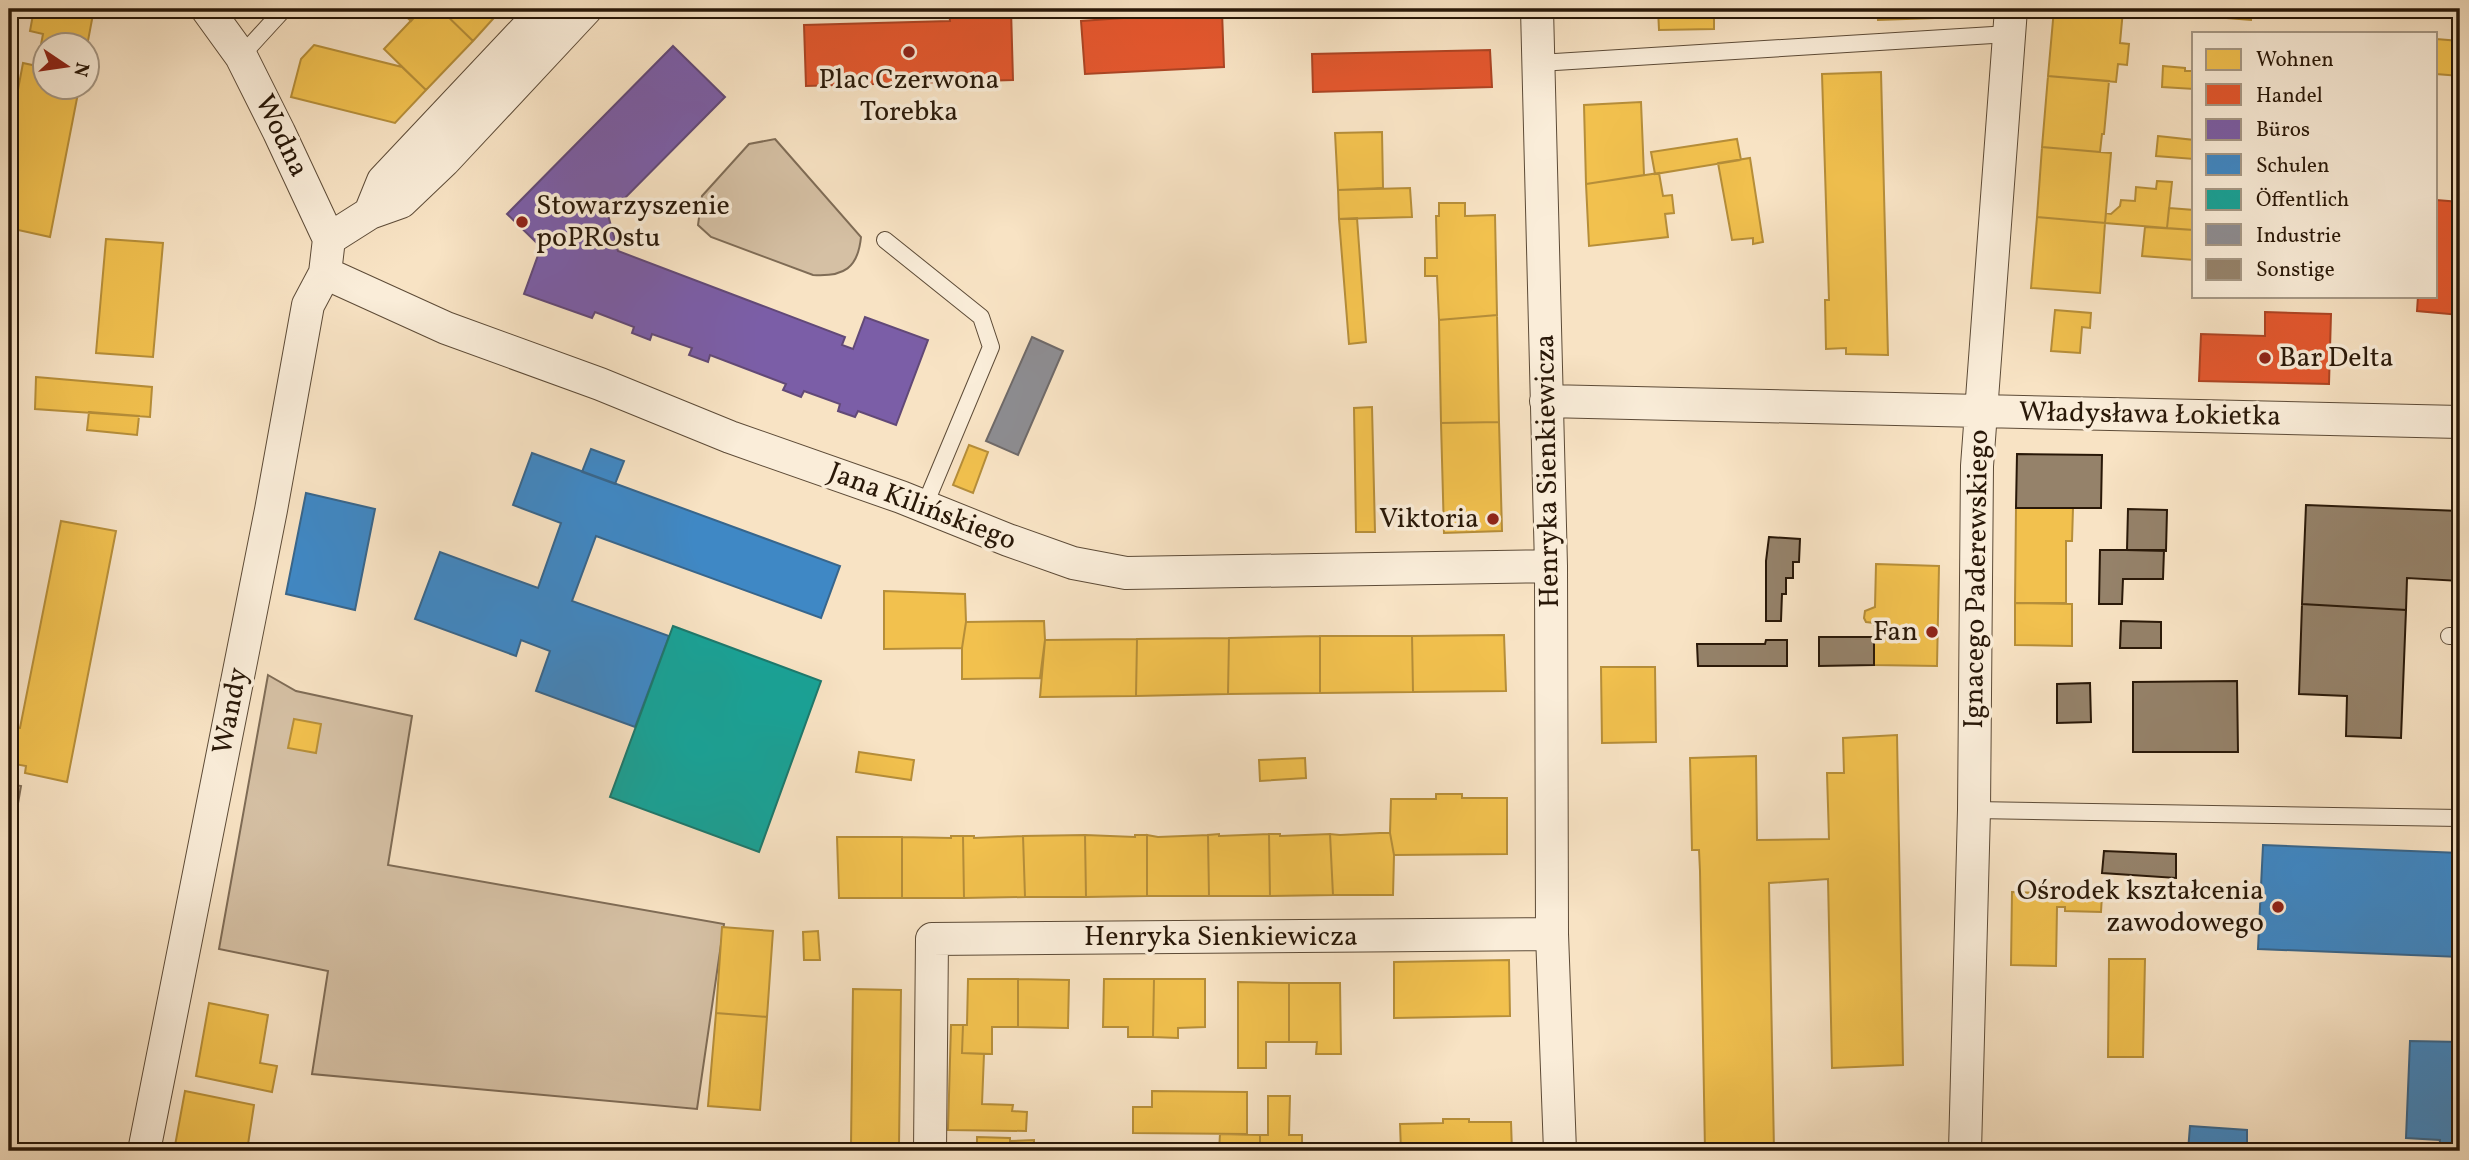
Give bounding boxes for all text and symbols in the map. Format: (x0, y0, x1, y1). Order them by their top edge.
north arrow (32, 32, 102, 102)
legend (2192, 32, 2438, 298)
marker: Plac Czerwona Torebka (901, 44, 917, 60)
text: Wohnen (2256, 46, 2334, 75)
text: N (66, 60, 95, 79)
place label: Plac Czerwona Torebka (819, 61, 999, 132)
text: Handel (2256, 82, 2323, 111)
street label: Wodna (244, 88, 318, 184)
text: Büros (2256, 116, 2310, 145)
text: Schulen (2256, 152, 2330, 181)
text: Öffentlich (2256, 186, 2349, 215)
place label: Stowarzyszenie poPROstu (536, 187, 730, 258)
marker: Stowarzyszenie poPROstu (514, 214, 530, 230)
text: Industrie (2256, 222, 2341, 251)
text: Sonstige (2256, 256, 2335, 285)
street label: Henryka Sienkiewicza (1526, 334, 1570, 608)
place label: Bar Delta (2279, 339, 2394, 378)
marker: Bar Delta (2257, 350, 2273, 366)
street label: Władysława Łokietka (2019, 393, 2281, 437)
street label: Ignacego Paderewskiego (1955, 429, 1999, 729)
street label: Jana Kilińskiego (822, 453, 1022, 561)
place label: Viktoria (1379, 500, 1479, 539)
marker: Viktoria (1485, 511, 1501, 527)
place label: Fan (1873, 613, 1918, 652)
marker: Fan (1924, 624, 1940, 640)
street label: Wandy (203, 664, 259, 758)
place label: Ośrodek kształcenia zawodowego (2017, 872, 2264, 943)
marker: Ośrodek kształcenia zawodowego (2270, 899, 2286, 915)
street label: Henryka Sienkiewicza (1084, 918, 1358, 957)

